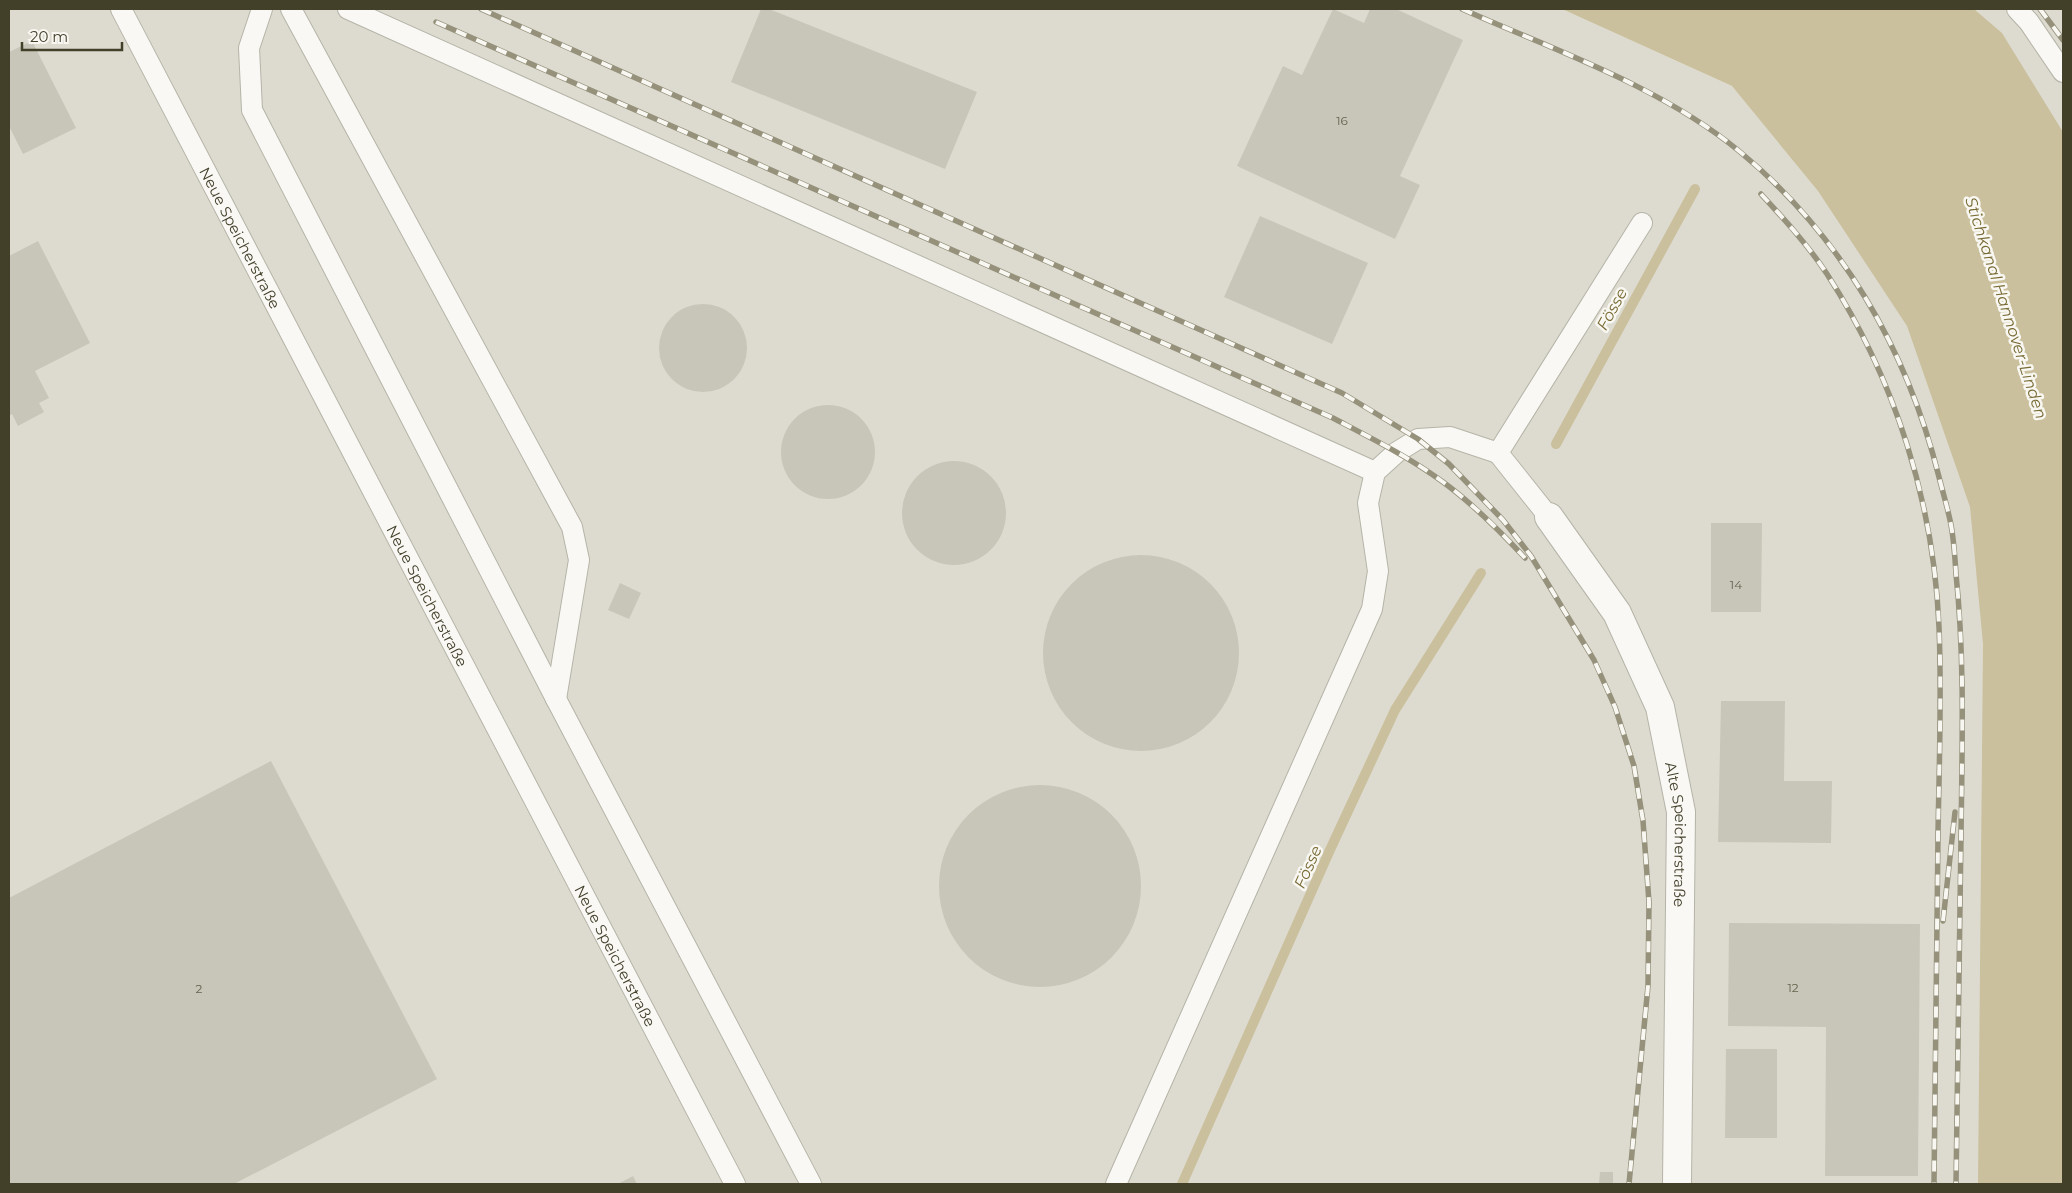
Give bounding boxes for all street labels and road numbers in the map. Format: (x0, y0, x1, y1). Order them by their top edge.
street label: Neue Speicherstraße (196, 164, 285, 312)
street label: Neue Speicherstraße (383, 522, 472, 670)
street label: Alte Speicherstraße (1662, 760, 1691, 907)
street label: Neue Speicherstraße (571, 881, 660, 1030)

